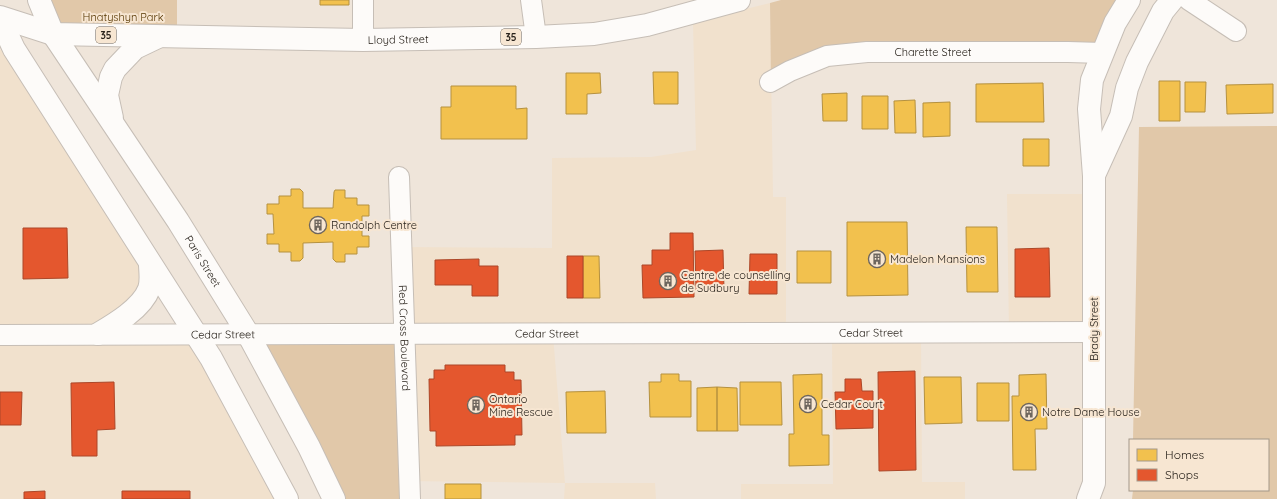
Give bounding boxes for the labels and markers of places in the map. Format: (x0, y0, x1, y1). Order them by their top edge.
building icon: Randolph Centre (308, 215, 328, 235)
place label: Randolph Centre (331, 218, 417, 232)
building icon: Madelon Mansions (867, 249, 887, 269)
place label: Madelon Mansions (890, 252, 985, 266)
place label: Centre de counselling de Sudbury (681, 268, 791, 295)
building icon: Centre de counselling de Sudbury (658, 271, 678, 291)
place label: Ontario Mine Rescue (489, 392, 553, 419)
building icon: Cedar Court (798, 394, 818, 414)
building icon: Ontario Mine Rescue (466, 395, 486, 415)
place label: Cedar Court (821, 397, 883, 411)
building icon: Notre Dame House (1019, 402, 1039, 422)
place label: Notre Dame House (1042, 405, 1140, 419)

